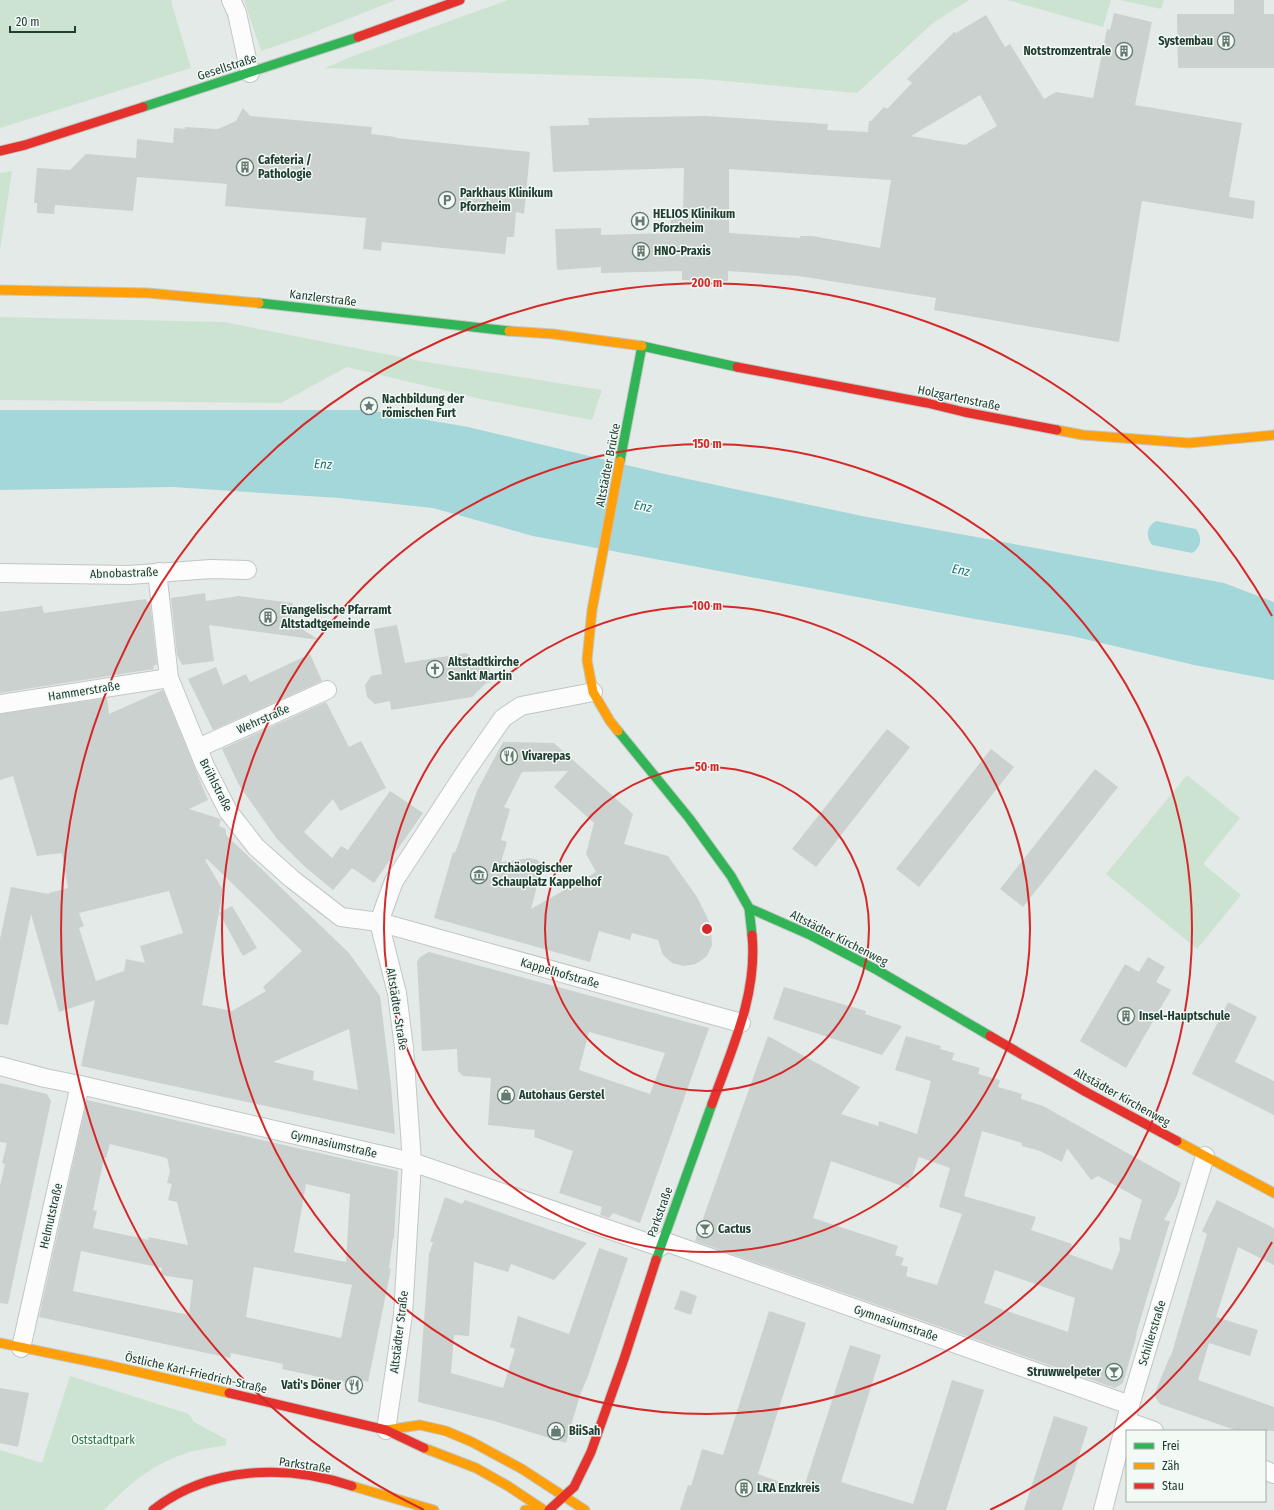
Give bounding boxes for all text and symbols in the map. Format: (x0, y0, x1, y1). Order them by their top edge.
scale bar (10, 8, 75, 34)
text: 20 m (16, 15, 40, 29)
building icon: Systembau (1216, 31, 1236, 51)
place label: Systembau (1158, 34, 1213, 48)
building icon: Notstromzentrale (1114, 41, 1134, 61)
place label: Notstromzentrale (1023, 44, 1111, 58)
street label: Gesellstraße (196, 51, 258, 83)
place label: Cafeteria / Pathologie (258, 153, 312, 181)
building icon: Cafeteria / Pathologie (235, 157, 255, 177)
place label: Parkhaus Klinikum Pforzheim (460, 186, 553, 214)
parking icon: Parkhaus Klinikum Pforzheim (437, 190, 457, 210)
place label: HELIOS Klinikum Pforzheim (653, 207, 735, 235)
hospital icon: HELIOS Klinikum Pforzheim (630, 211, 650, 231)
building icon: HNO-Praxis (631, 241, 651, 261)
place label: HNO-Praxis (654, 244, 712, 258)
text: 200 m (691, 276, 722, 290)
street label: Kanzlerstraße (289, 287, 357, 309)
street label: Holzgartenstraße (916, 382, 1002, 414)
place label: Nachbildung der römischen Furt (382, 392, 465, 420)
place icon: Nachbildung der römischen Furt (359, 396, 379, 416)
street label: Altstädter Brücke (593, 422, 623, 508)
text: 150 m (692, 437, 722, 451)
water label: Enz (314, 456, 333, 472)
water label: Enz (633, 497, 654, 515)
water label: Enz (951, 561, 972, 579)
street label: Abnobastraße (90, 565, 159, 581)
text: 100 m (692, 599, 722, 613)
place label: Evangelische Pfarramt Altstadtgemeinde (280, 603, 392, 631)
building icon: Evangelische Pfarramt Altstadtgemeinde (258, 607, 278, 627)
place label: Altstadtkirche Sankt Martin (447, 655, 519, 683)
church icon: Altstadtkirche Sankt Martin (425, 659, 445, 679)
street label: Hammerstraße (47, 678, 121, 704)
street label: Wehrstraße (234, 701, 292, 737)
restaurant icon: Vivarepas (499, 746, 519, 766)
place label: Vivarepas (521, 749, 571, 763)
street label: Brühlstraße (197, 756, 235, 814)
text: 50 m (695, 760, 719, 774)
place label: Archäologischer Schauplatz Kappelhof (491, 861, 602, 889)
museum icon: Archäologischer Schauplatz Kappelhof (469, 865, 489, 885)
street label: Altstädter Kirchenweg (788, 907, 890, 969)
centre of rings (700, 922, 714, 936)
street label: Kappelhofstraße (519, 955, 601, 991)
street label: Altstädter Straße (384, 967, 410, 1051)
building icon: Insel-Hauptschule (1116, 1006, 1136, 1026)
place label: Insel-Hauptschule (1139, 1009, 1230, 1023)
street label: Altstädter Kirchenweg (1071, 1065, 1173, 1129)
shop icon: Autohaus Gerstel (496, 1085, 516, 1105)
place label: Autohaus Gerstel (518, 1088, 605, 1102)
street label: Gymnasiumstraße (289, 1127, 379, 1161)
street label: Helmutstraße (37, 1182, 65, 1250)
street label: Parkstraße (644, 1185, 676, 1239)
bar icon: Cactus (695, 1219, 715, 1239)
place label: Cactus (718, 1222, 752, 1236)
street label: Altstädter Straße (387, 1290, 411, 1374)
street label: Schillerstraße (1135, 1298, 1169, 1367)
street label: Gymnasiumstraße (852, 1302, 940, 1344)
street label: Östliche Karl-Friedrich-Straße (123, 1348, 269, 1396)
bar icon: Struwwelpeter (1104, 1362, 1124, 1382)
place label: Struwwelpeter (1027, 1365, 1102, 1379)
restaurant icon: Vati's Döner (344, 1375, 364, 1395)
place label: Vati's Döner (280, 1378, 342, 1392)
shop icon: BiiSah (546, 1421, 566, 1441)
place label: BiiSah (569, 1424, 600, 1438)
legend (1126, 1430, 1266, 1502)
park label: Oststadtpark (71, 1433, 135, 1447)
text: Frei (1162, 1439, 1180, 1453)
street label: Parkstraße (278, 1454, 332, 1476)
text: Zäh (1162, 1459, 1180, 1473)
building icon: LRA Enzkreis (734, 1478, 754, 1498)
text: Stau (1162, 1479, 1184, 1493)
place label: LRA Enzkreis (757, 1481, 821, 1495)

